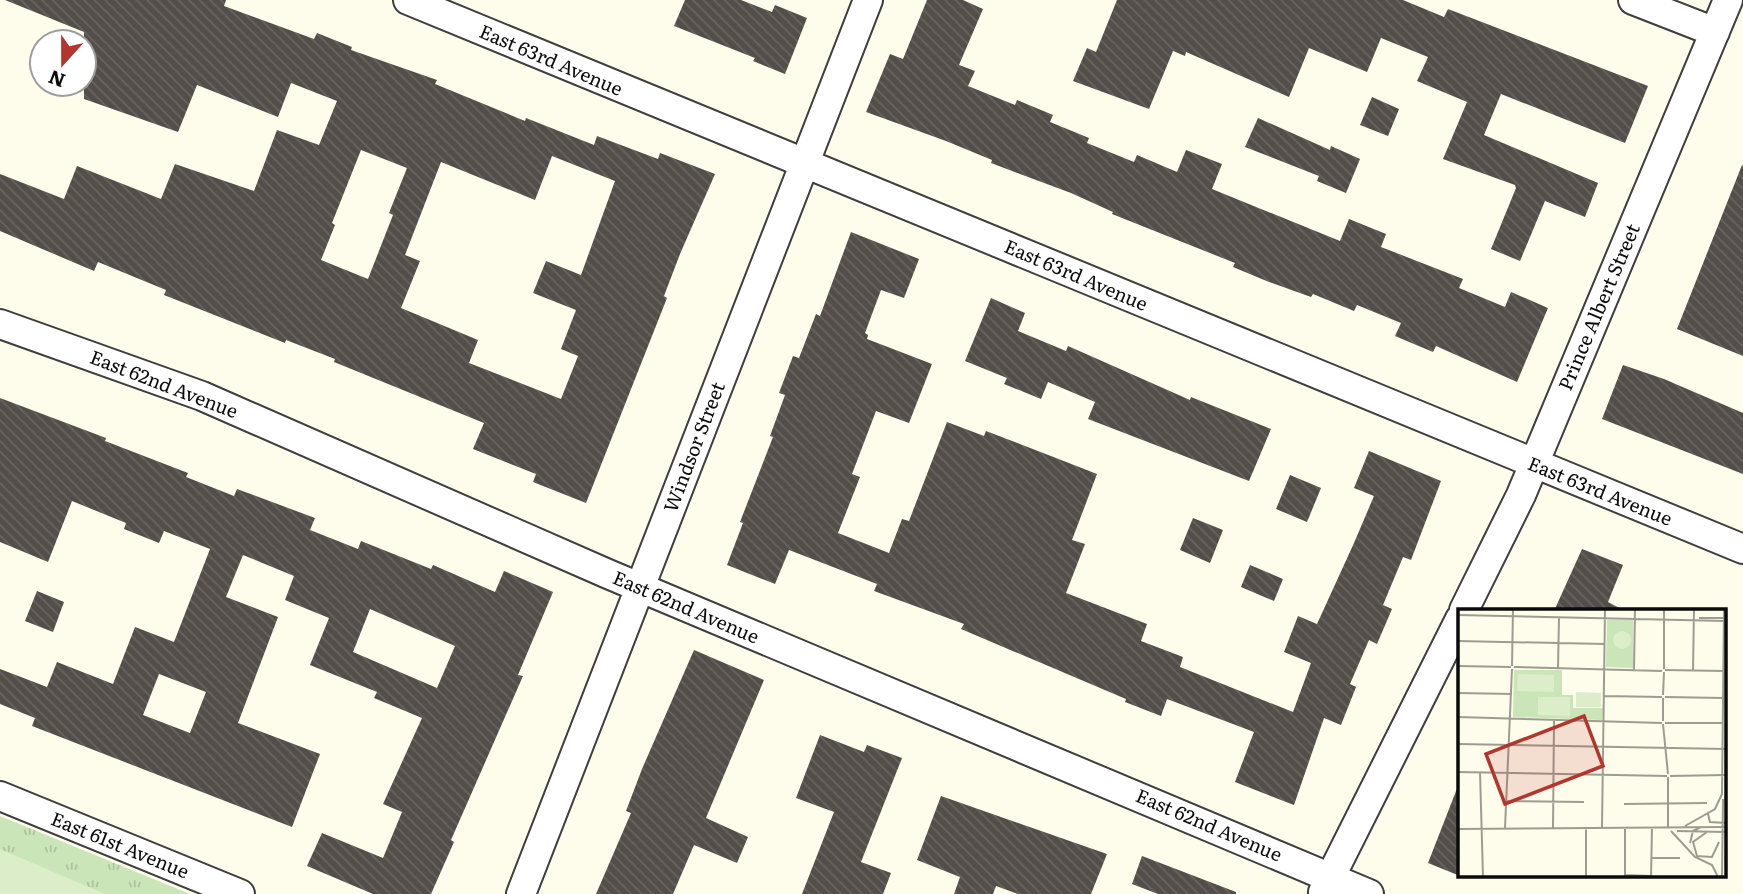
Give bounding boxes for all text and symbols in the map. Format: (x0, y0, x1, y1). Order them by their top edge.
street label: East 63rd Avenue (475, 16, 628, 102)
north arrow (28, 28, 98, 98)
text: N (44, 64, 69, 96)
street label: Prince Albert Street (1550, 219, 1646, 394)
street label: East 63rd Avenue (1000, 231, 1153, 317)
street label: East 62nd Avenue (86, 342, 243, 424)
street label: Windsor Street (655, 377, 731, 516)
street label: East 63rd Avenue (1524, 448, 1677, 532)
street label: East 62nd Avenue (609, 563, 764, 650)
inset map (1458, 609, 1726, 876)
street label: East 62nd Avenue (1132, 781, 1287, 868)
street label: East 61st Avenue (47, 804, 194, 885)

